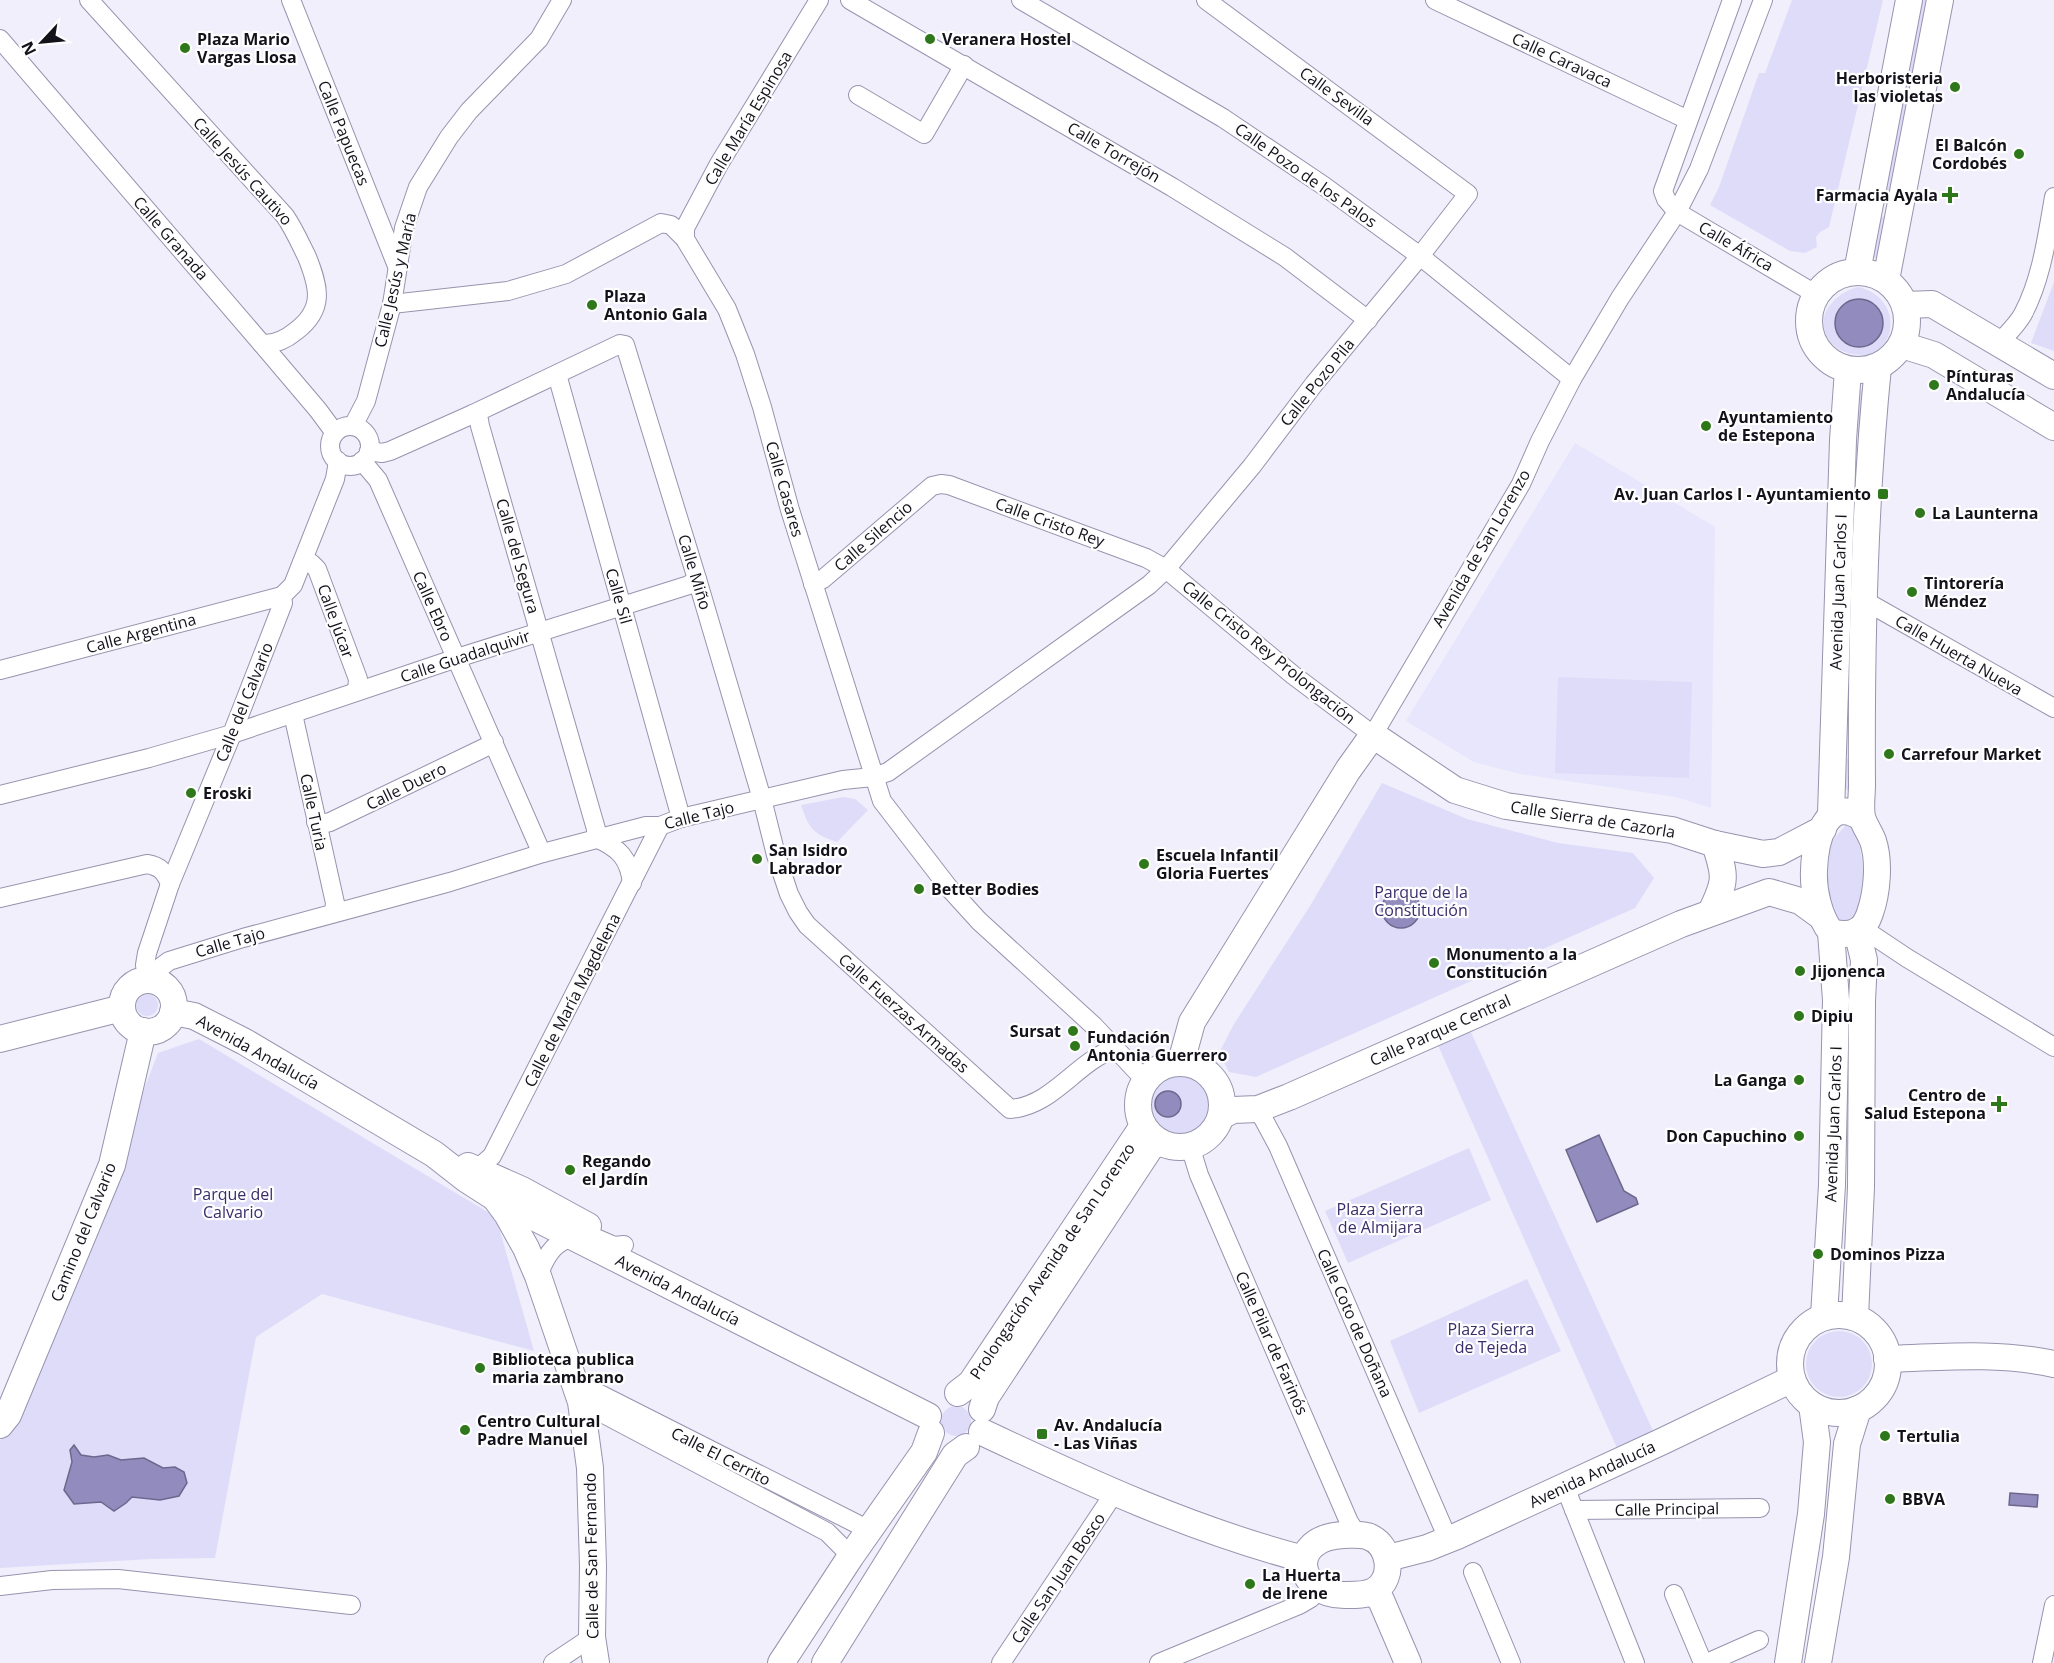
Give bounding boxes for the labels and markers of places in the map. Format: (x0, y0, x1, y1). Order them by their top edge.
place label: Plaza Mario Vargas Llosa (197, 28, 297, 68)
place label: Veranera Hostel (942, 28, 1071, 50)
marker: Veranera Hostel (923, 32, 937, 46)
marker: Plaza Mario Vargas Llosa (178, 41, 192, 55)
place label: Herboristeria las violetas (1836, 67, 1943, 107)
marker: Herboristeria las violetas (1948, 80, 1962, 94)
place label: El Balcón Cordobés (1932, 134, 2007, 174)
marker: El Balcón Cordobés (2012, 147, 2026, 161)
place label: Farmacia Ayala (1816, 184, 1938, 206)
marker: Farmacia Ayala (1943, 188, 1957, 202)
place label: Plaza Antonio Gala (604, 285, 708, 325)
marker: Plaza Antonio Gala (585, 298, 599, 312)
place label: Pínturas Andalucía (1946, 365, 2026, 405)
marker: Pínturas Andalucía (1927, 378, 1941, 392)
place label: Ayuntamiento de Estepona (1718, 406, 1833, 446)
marker: Ayuntamiento de Estepona (1699, 419, 1713, 433)
place label: Av. Juan Carlos I - Ayuntamiento (1614, 483, 1871, 505)
marker: Av. Juan Carlos I - Ayuntamiento (1876, 487, 1890, 501)
place label: La Launterna (1932, 502, 2038, 524)
marker: La Launterna (1913, 506, 1927, 520)
place label: Tintorería Méndez (1924, 572, 2004, 612)
marker: Tintorería Méndez (1905, 585, 1919, 599)
place label: Carrefour Market (1901, 743, 2041, 765)
marker: Carrefour Market (1882, 747, 1896, 761)
place label: Eroski (203, 782, 252, 804)
marker: Eroski (184, 786, 198, 800)
place label: San Isidro Labrador (769, 839, 848, 879)
place label: Escuela Infantil Gloria Fuertes (1156, 844, 1279, 884)
marker: San Isidro Labrador (750, 852, 764, 866)
marker: Escuela Infantil Gloria Fuertes (1137, 857, 1151, 871)
place label: Better Bodies (931, 878, 1039, 900)
marker: Better Bodies (912, 882, 926, 896)
place label: Monumento a la Constitución (1446, 943, 1577, 983)
marker: Monumento a la Constitución (1427, 956, 1441, 970)
place label: Jijonenca (1810, 960, 1885, 982)
marker: Jijonenca (1793, 964, 1807, 978)
place label: Dipiu (1811, 1005, 1853, 1027)
marker: Dipiu (1792, 1009, 1806, 1023)
place label: Sursat (1010, 1020, 1061, 1042)
marker: Sursat (1066, 1024, 1080, 1038)
place label: Fundación Antonia Guerrero (1087, 1026, 1227, 1066)
marker: Fundación Antonia Guerrero (1068, 1039, 1082, 1053)
place label: La Ganga (1714, 1069, 1787, 1091)
marker: La Ganga (1792, 1073, 1806, 1087)
place label: Centro de Salud Estepona (1864, 1084, 1986, 1124)
marker: Centro de Salud Estepona (1990, 1095, 2008, 1113)
place label: Don Capuchino (1666, 1125, 1787, 1147)
marker: Don Capuchino (1792, 1129, 1806, 1143)
place label: Regando el Jardín (582, 1150, 651, 1190)
marker: Regando el Jardín (563, 1163, 577, 1177)
place label: Dominos Pizza (1830, 1243, 1945, 1265)
marker: Dominos Pizza (1811, 1247, 1825, 1261)
place label: Biblioteca publica maria zambrano (492, 1348, 634, 1388)
marker: Biblioteca publica maria zambrano (473, 1361, 487, 1375)
place label: Centro Cultural Padre Manuel (477, 1410, 600, 1450)
place label: Av. Andalucía - Las Viñas (1054, 1414, 1162, 1454)
marker: Centro Cultural Padre Manuel (458, 1423, 472, 1437)
place label: Tertulia (1897, 1425, 1960, 1447)
marker: Av. Andalucía - Las Viñas (1035, 1427, 1049, 1441)
marker: Tertulia (1878, 1429, 1892, 1443)
place label: BBVA (1902, 1488, 1946, 1510)
marker: BBVA (1883, 1492, 1897, 1506)
place label: La Huerta de Irene (1262, 1564, 1341, 1604)
marker: La Huerta de Irene (1243, 1577, 1257, 1591)

